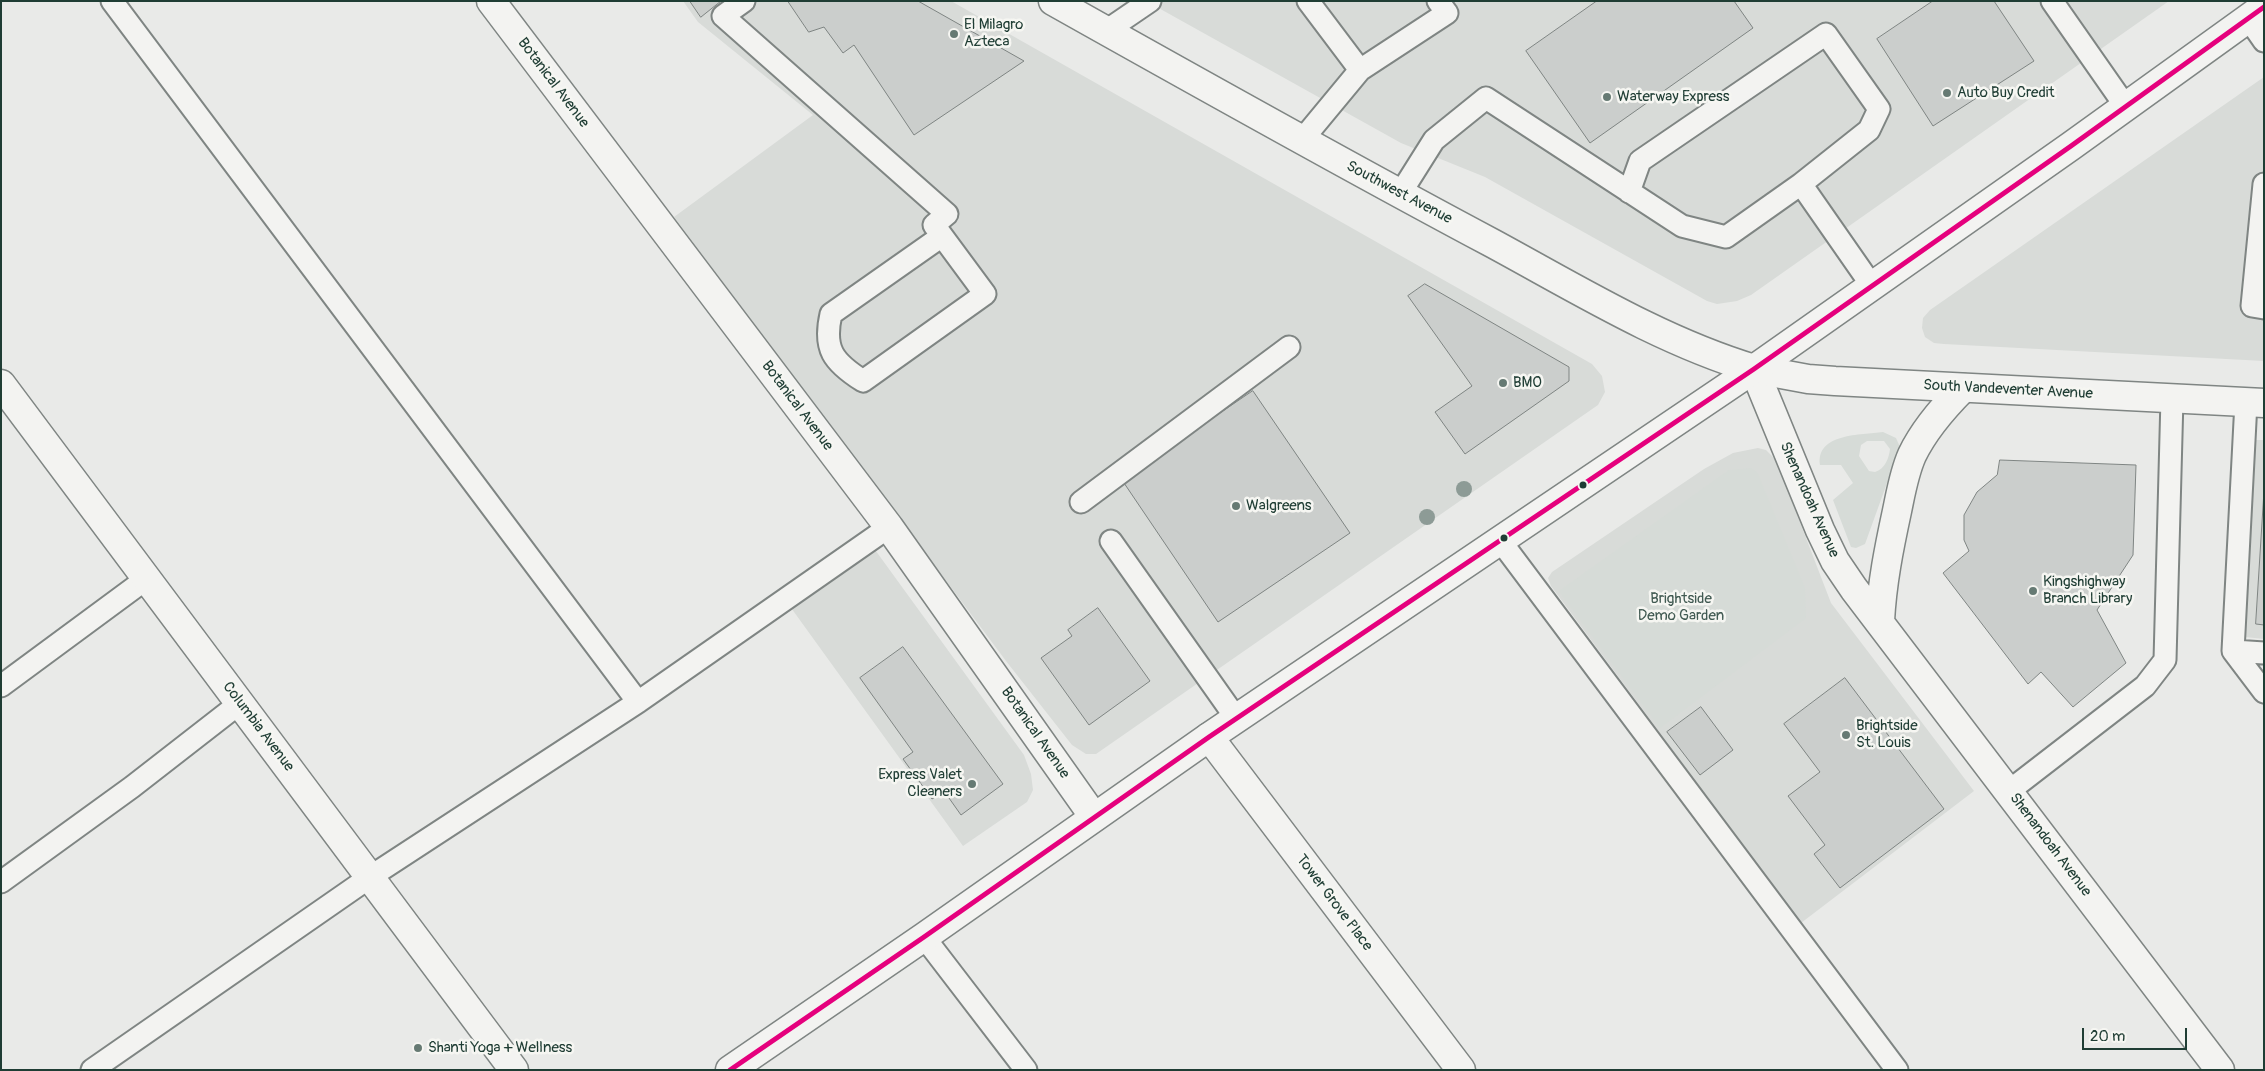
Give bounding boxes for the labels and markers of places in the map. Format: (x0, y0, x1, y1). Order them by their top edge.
place label: El Milagro Azteca (964, 16, 1023, 51)
marker: El Milagro Azteca (948, 28, 960, 40)
place label: Auto Buy Credit (1957, 84, 2054, 102)
marker: Auto Buy Credit (1941, 87, 1953, 99)
place label: Waterway Express (1617, 88, 1729, 106)
marker: Waterway Express (1601, 91, 1613, 103)
place label: BMO (1513, 374, 1542, 392)
marker: BMO (1497, 377, 1509, 389)
unlabelled marker (1578, 480, 1588, 490)
place label: Walgreens (1246, 497, 1311, 515)
marker: Walgreens (1230, 500, 1242, 512)
unlabelled marker (1499, 533, 1509, 543)
place label: Kingshighway Branch Library (2043, 573, 2132, 608)
marker: Kingshighway Branch Library (2027, 585, 2039, 597)
place label: Brightside St. Louis (1856, 717, 1918, 752)
marker: Brightside St. Louis (1840, 729, 1852, 741)
place label: Express Valet Cleaners (878, 766, 962, 801)
marker: Express Valet Cleaners (966, 778, 978, 790)
place label: Shanti Yoga + Wellness (428, 1039, 572, 1057)
marker: Shanti Yoga + Wellness (412, 1042, 424, 1054)

